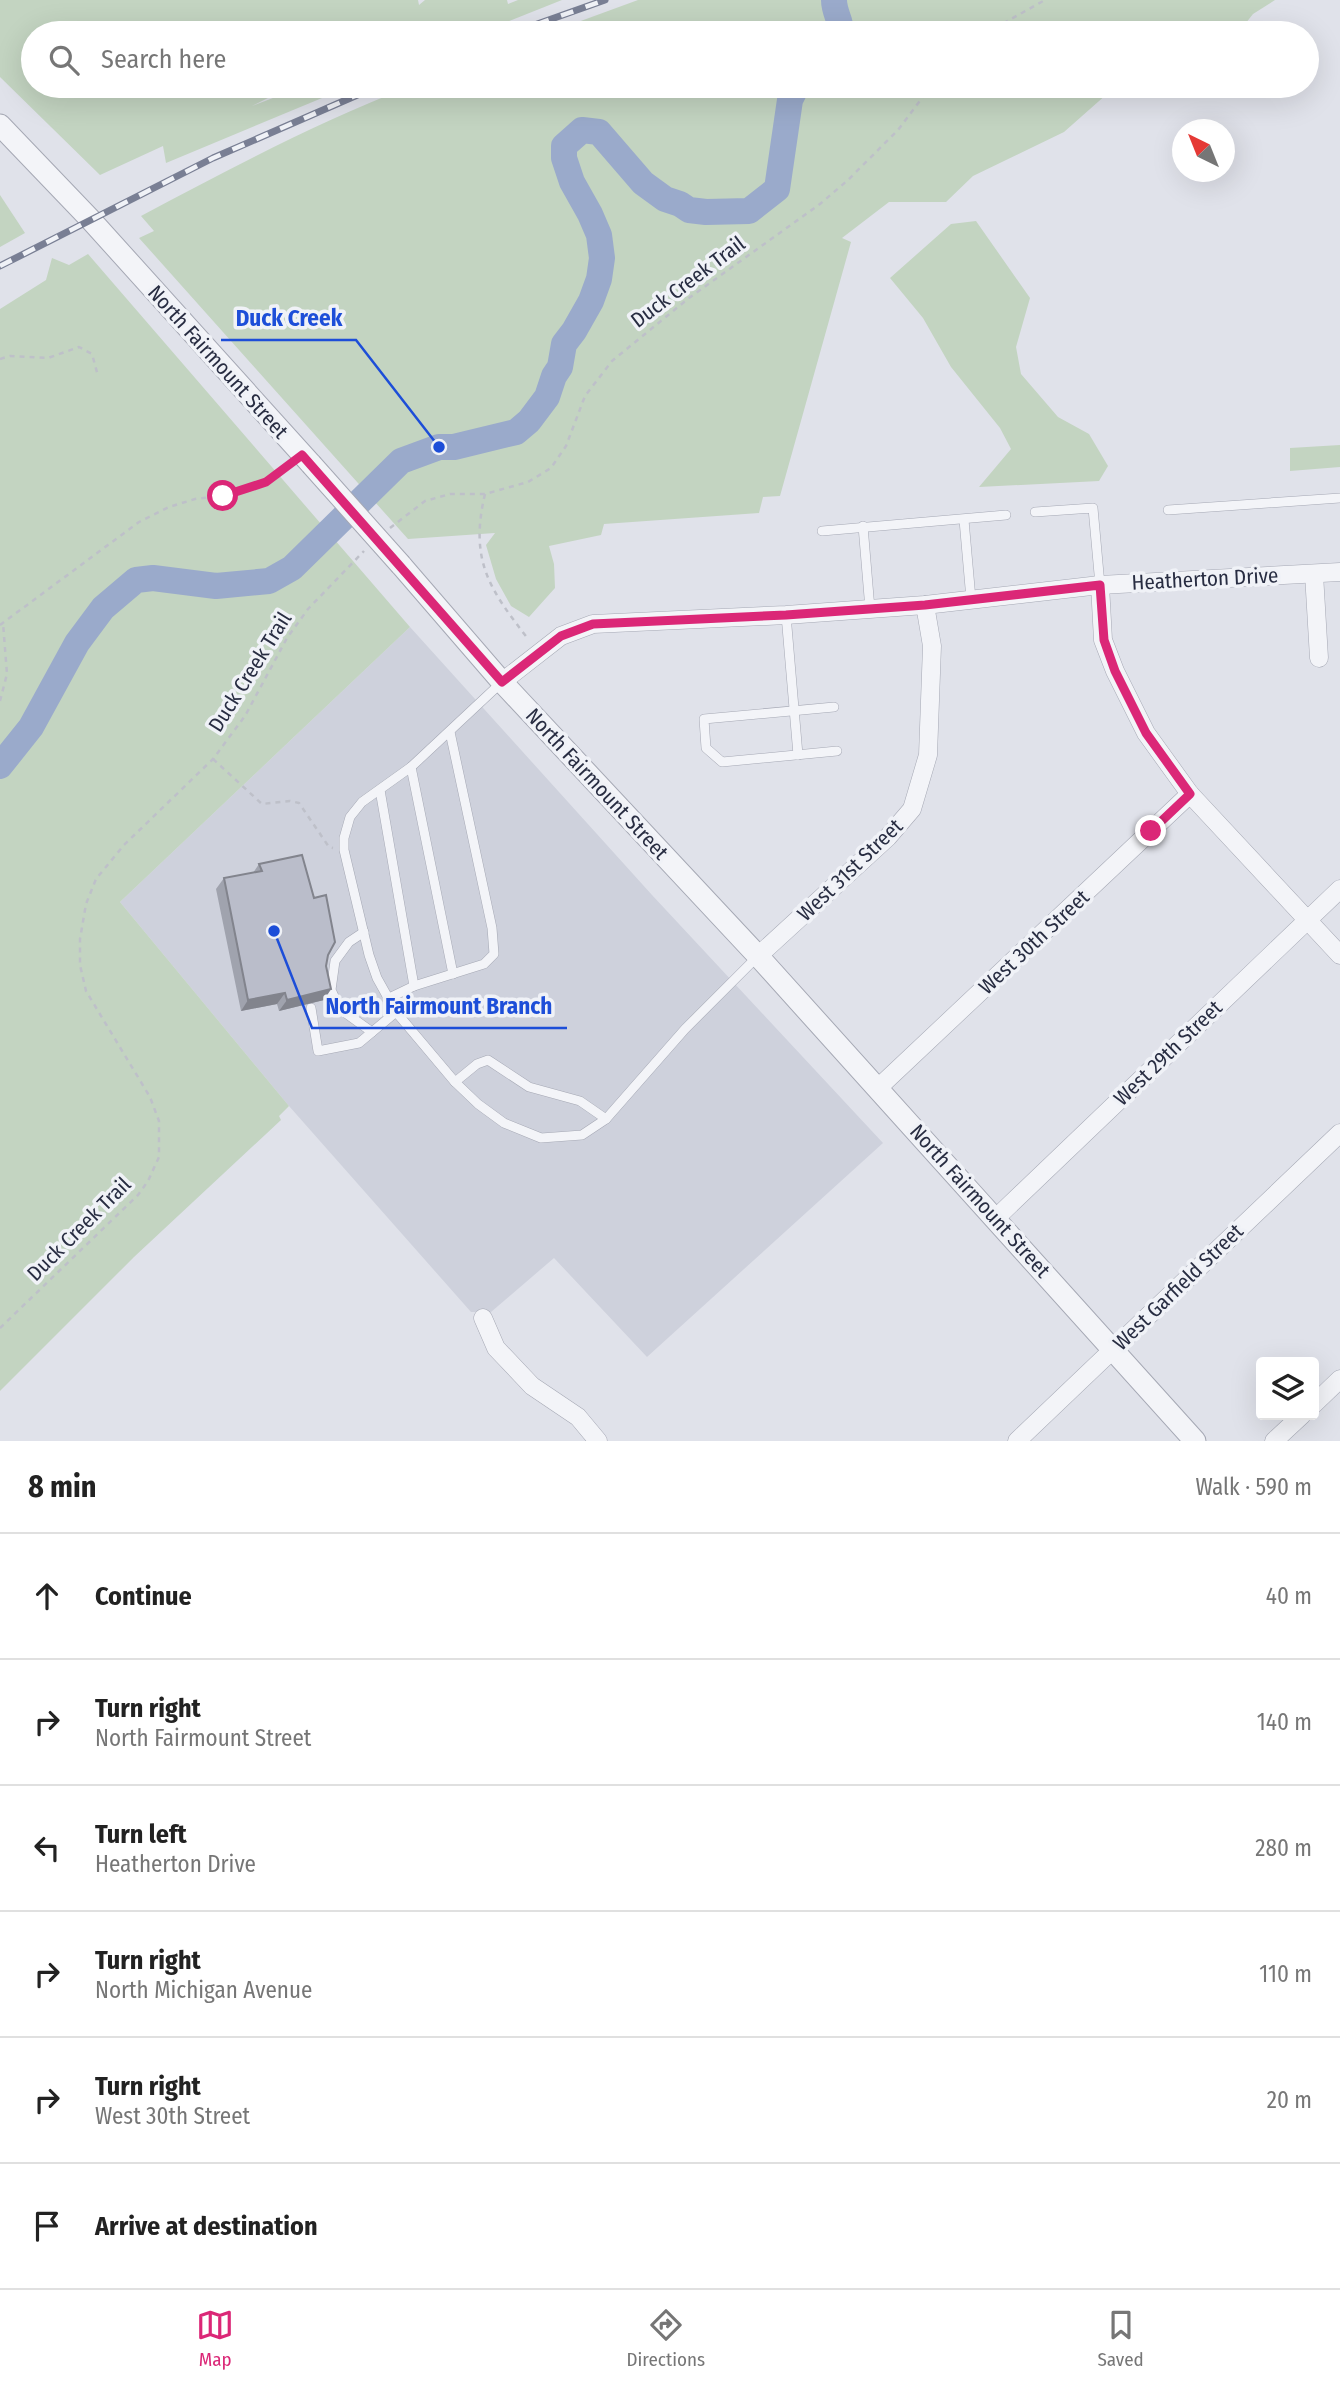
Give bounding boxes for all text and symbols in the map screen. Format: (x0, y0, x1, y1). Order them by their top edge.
search box (21, 21, 1319, 98)
icon: search (45, 41, 83, 79)
text: Search here (101, 44, 226, 75)
north arrow (1172, 119, 1235, 182)
street label: Duck Creek Trail (626, 230, 751, 333)
street label: North Fairmount Street (142, 280, 294, 444)
callout: Duck Creek (221, 296, 356, 340)
text: Duck Creek (236, 304, 343, 332)
route start (207, 480, 238, 511)
street label: Heatherton Drive (1131, 562, 1279, 596)
street label: Duck Creek Trail (203, 607, 297, 737)
street label: North Fairmount Street (520, 703, 674, 865)
street label: West 31st Street (792, 813, 908, 927)
route end (1135, 815, 1166, 846)
street label: West 30th Street (973, 884, 1095, 1000)
callout: North Fairmount Branch (312, 984, 567, 1028)
text: North Fairmount Branch (326, 992, 552, 1020)
street label: West 29th Street (1108, 995, 1228, 1111)
street label: North Fairmount Street (904, 1119, 1056, 1283)
street label: Duck Creek Trail (22, 1171, 137, 1286)
street label: West Garfield Street (1107, 1218, 1249, 1356)
map controls (1256, 1357, 1319, 1420)
button: layers (1256, 1357, 1319, 1420)
text: 8 min (28, 1469, 96, 1505)
text: Walk · 590 m (1195, 1473, 1312, 1501)
icon: ahead (28, 1577, 66, 1615)
text: Continue (95, 1581, 192, 1612)
text: 40 m (1266, 1582, 1312, 1610)
text: Turn right (95, 1693, 201, 1724)
icon: right (28, 1703, 66, 1741)
text: 140 m (1257, 1708, 1312, 1736)
text: North Fairmount Street (95, 1724, 311, 1752)
text: Turn left (95, 1819, 187, 1850)
icon: left (28, 1829, 66, 1867)
text: 280 m (1255, 1834, 1312, 1862)
text: Heatherton Drive (95, 1850, 256, 1878)
text: Turn right (95, 1945, 201, 1976)
icon: right (28, 1955, 66, 1993)
text: 110 m (1259, 1960, 1312, 1988)
text: North Michigan Avenue (95, 1976, 312, 2004)
text: Turn right (95, 2071, 201, 2102)
icon: right (28, 2081, 66, 2119)
text: 20 m (1267, 2086, 1312, 2114)
text: West 30th Street (95, 2102, 250, 2130)
icon: arrive (28, 2207, 66, 2245)
text: Arrive at destination (95, 2211, 318, 2242)
tab: Map (196, 2306, 234, 2371)
tab: Directions (626, 2306, 705, 2371)
tab: Saved (1097, 2306, 1144, 2371)

